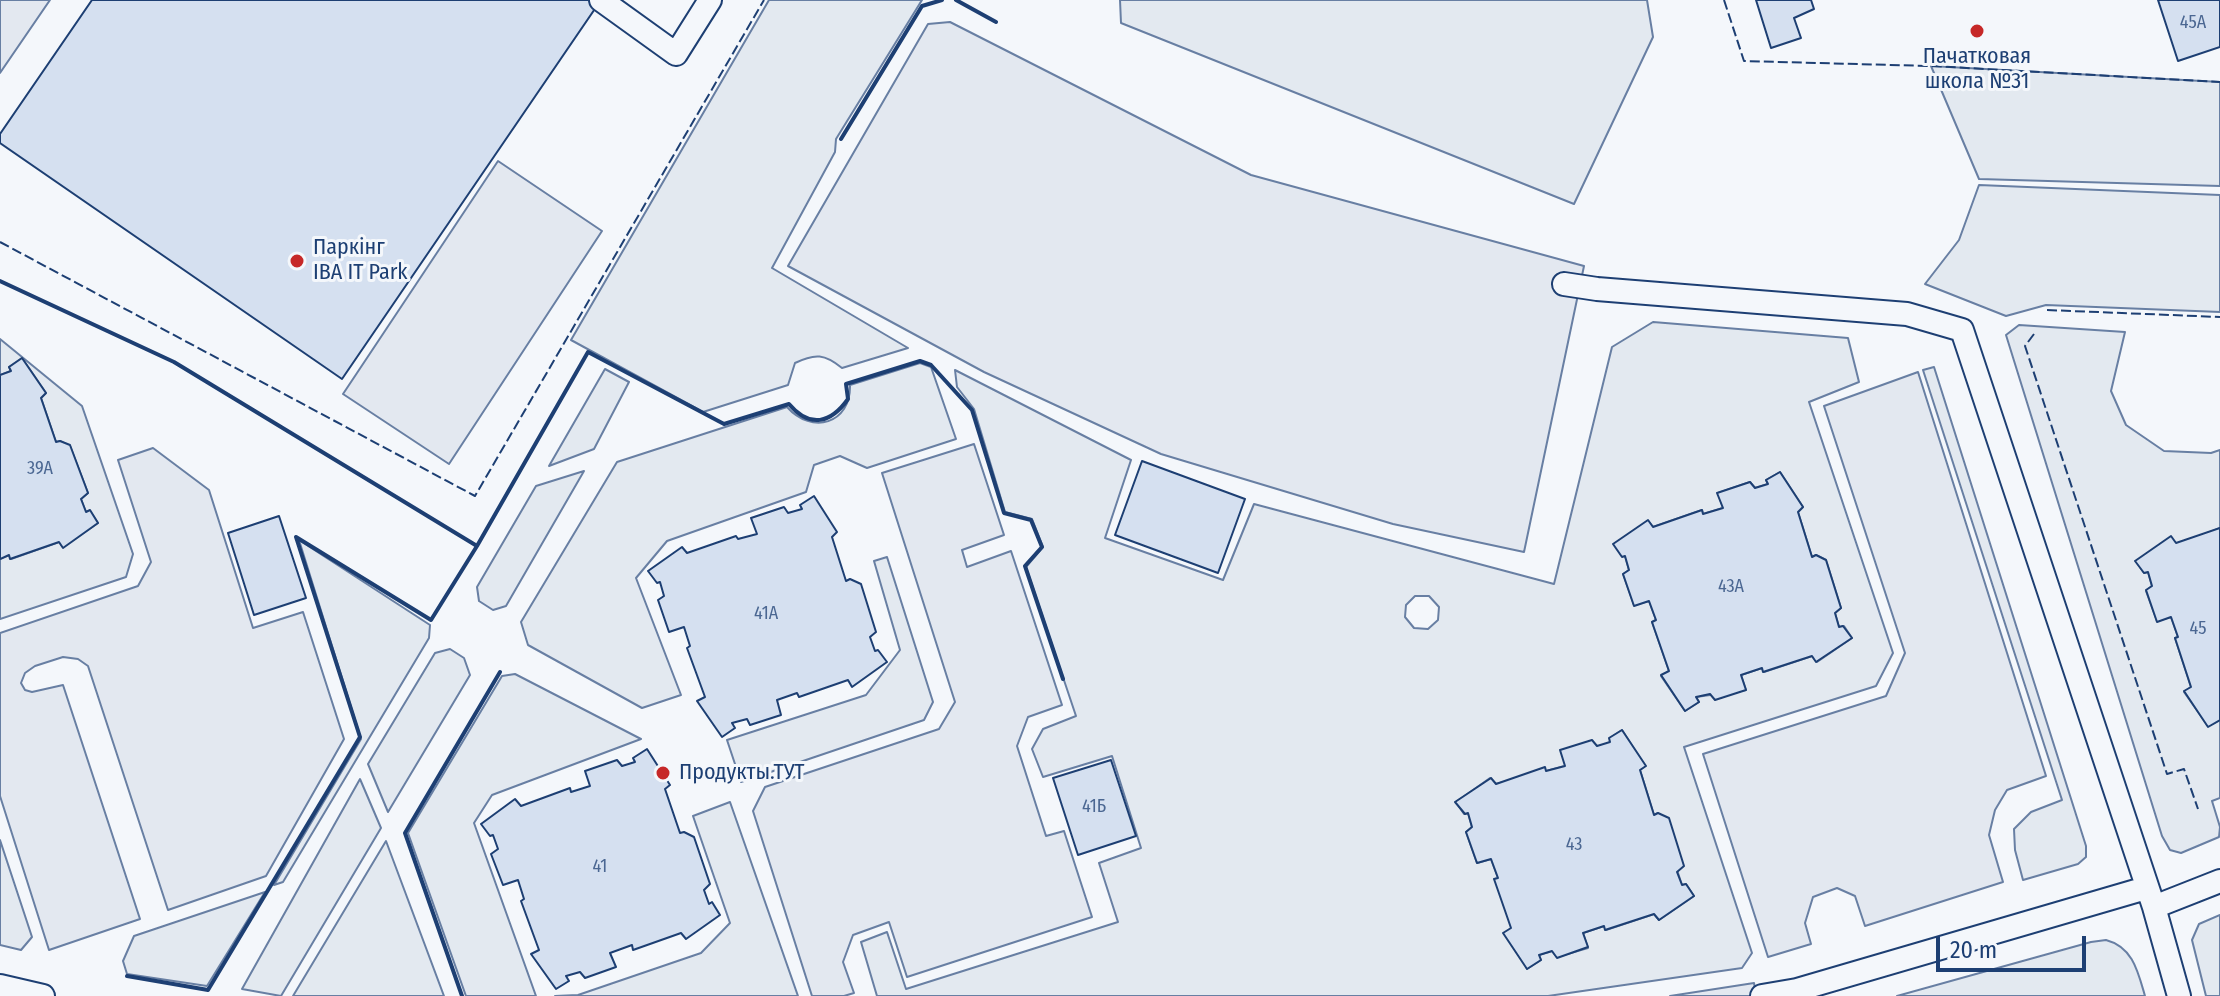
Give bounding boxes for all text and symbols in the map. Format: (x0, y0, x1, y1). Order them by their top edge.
house number: 45А (2180, 12, 2206, 34)
marker: Пачатковая школа №31 (1968, 22, 1986, 40)
place label: Пачатковая школа №31 (1923, 44, 2031, 96)
place label: Паркінг IBA IT Park (313, 235, 408, 286)
marker: Паркінг IBA IT Park (288, 252, 306, 270)
house number: 39А (27, 458, 53, 480)
house number: 43А (1718, 576, 1744, 598)
house number: 41А (754, 603, 778, 625)
house number: 45 (2190, 618, 2206, 640)
place label: Продукты.ТУТ (679, 760, 805, 786)
marker: Продукты.ТУТ (654, 764, 672, 782)
house number: 41Б (1082, 796, 1106, 818)
house number: 43 (1566, 834, 1582, 856)
house number: 41 (593, 856, 607, 878)
scale bar (1940, 920, 2090, 970)
text: 20 m (1950, 936, 1997, 964)

